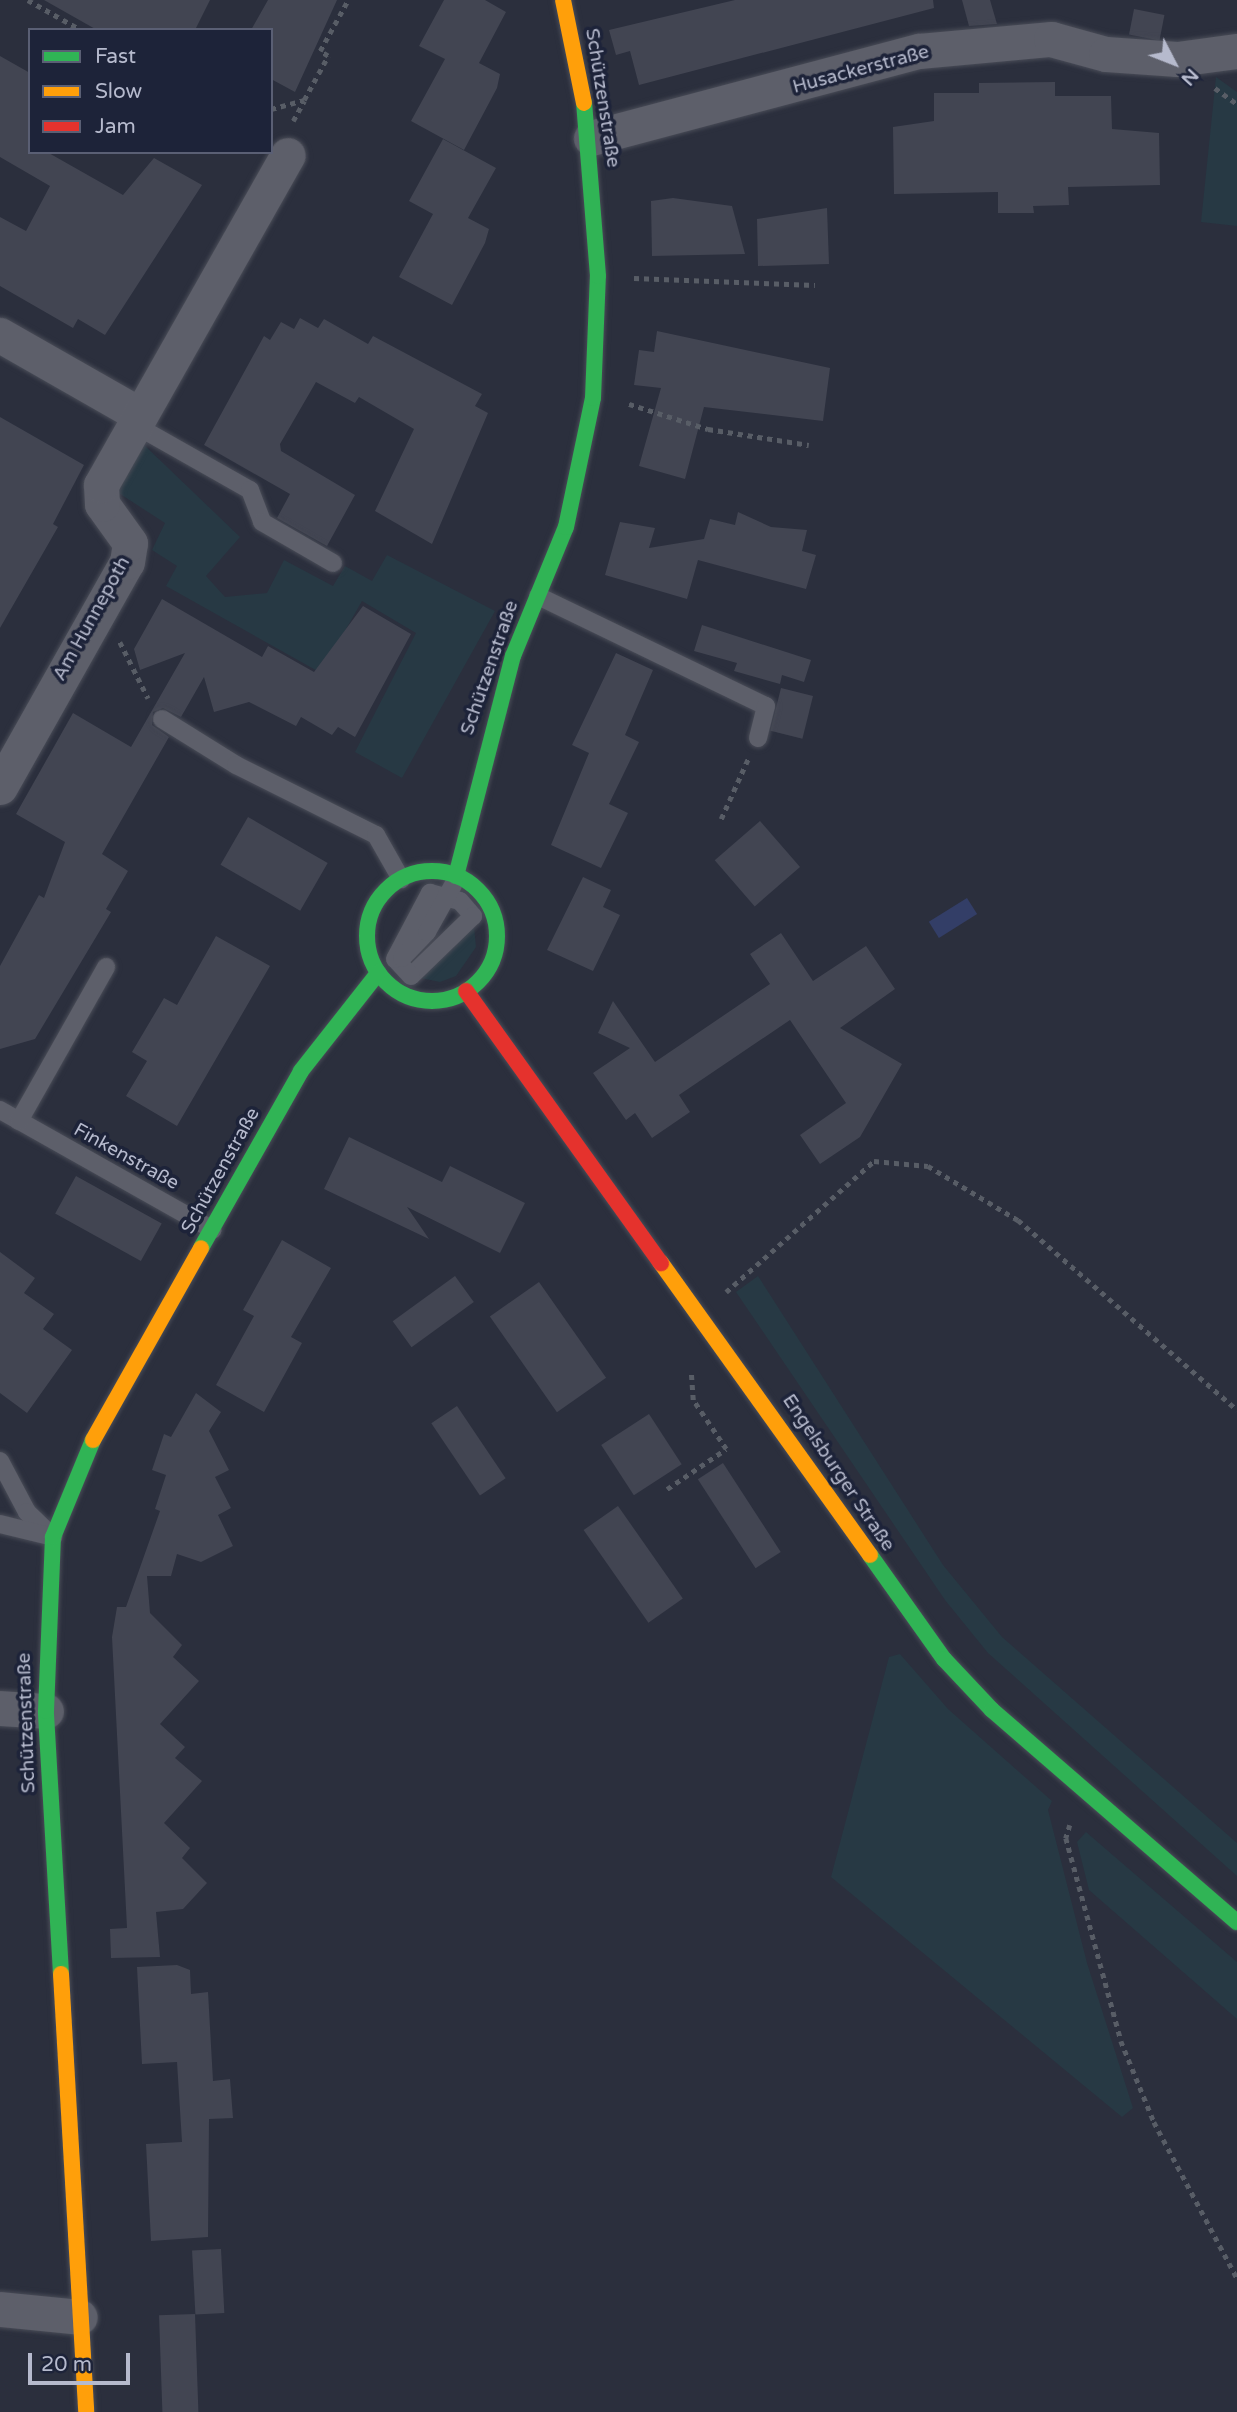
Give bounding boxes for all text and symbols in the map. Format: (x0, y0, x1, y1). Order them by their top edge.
street label: Schützenstraße (580, 27, 624, 169)
legend (28, 28, 273, 154)
north arrow (1139, 28, 1209, 98)
street label: Husackerstraße (790, 41, 932, 99)
text: Fast (95, 44, 136, 69)
text: N (1176, 64, 1203, 90)
text: Slow (95, 79, 142, 104)
text: Jam (95, 114, 136, 139)
street label: Am Hunnepoth (49, 553, 135, 685)
street label: Schützenstraße (456, 598, 524, 738)
street label: Schützenstraße (177, 1104, 265, 1238)
street label: Finkenstraße (69, 1119, 183, 1195)
street label: Engelsburger Straße (777, 1390, 899, 1556)
street label: Schützenstraße (13, 1652, 41, 1794)
scale bar (32, 2338, 133, 2382)
text: 20 m (41, 2352, 92, 2377)

